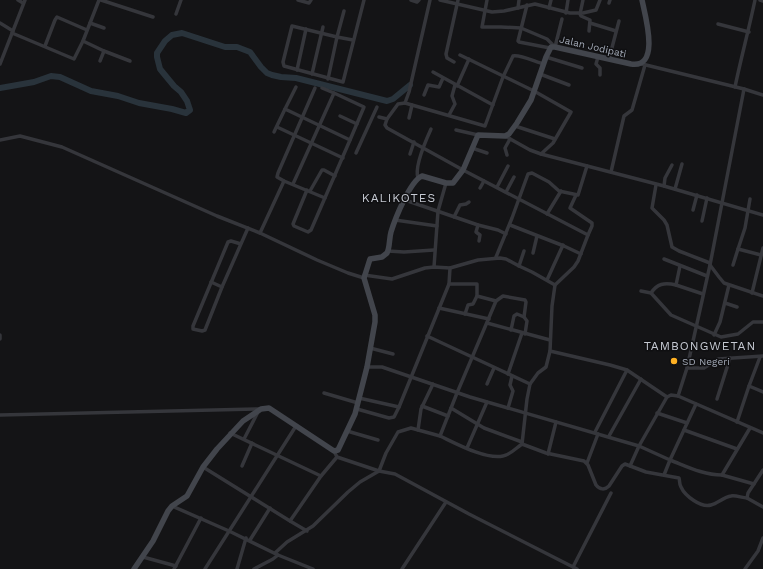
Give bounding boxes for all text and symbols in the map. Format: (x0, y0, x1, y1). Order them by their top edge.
street label: Jalan Jodipati (558, 33, 627, 60)
district label: KALIKOTES (362, 191, 436, 205)
district label: TAMBONGWETAN (644, 339, 756, 353)
marker: SD Negeri (669, 356, 679, 366)
place label: SD Negeri (682, 356, 730, 367)

